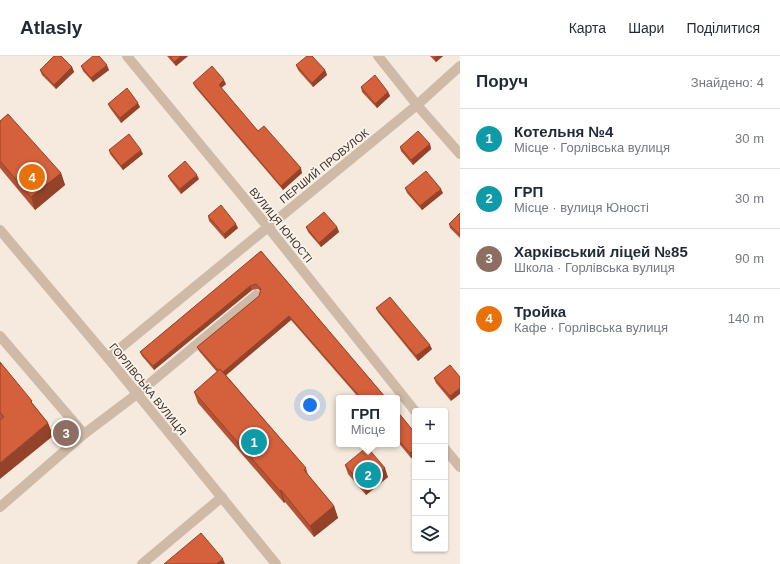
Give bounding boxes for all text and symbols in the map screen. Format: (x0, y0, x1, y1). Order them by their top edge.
text: Atlasly (20, 17, 82, 38)
text: Карта (569, 20, 606, 36)
text: Шари (628, 20, 664, 36)
text: Поділитися (686, 20, 760, 36)
text: Поруч (476, 72, 528, 91)
text: Знайдено: 4 (691, 75, 764, 90)
text: Котельня №4 (514, 123, 613, 140)
street label: ПЕРШИЙ ПРОВУЛОК (277, 126, 371, 206)
text: 1 (485, 131, 493, 146)
text: 30 m (735, 131, 764, 146)
text: Місце · Горлівська вулиця (514, 140, 670, 155)
pin: 4 (19, 162, 45, 192)
text: ГРП (514, 183, 543, 200)
street label: ВУЛИЦЯ ЮНОСТІ (247, 185, 315, 265)
text: 2 (485, 191, 493, 206)
text: 30 m (735, 191, 764, 206)
text: Місце · вулиця Юності (514, 200, 649, 215)
text: Харківський ліцей №85 (514, 243, 688, 260)
text: 3 (485, 251, 493, 266)
text: 90 m (735, 251, 764, 266)
text: Школа · Горлівська вулиця (514, 260, 675, 275)
text: Тройка (514, 303, 566, 320)
text: 4 (485, 311, 493, 326)
text: 140 m (728, 311, 764, 326)
text: Кафе · Горлівська вулиця (514, 320, 668, 335)
street label: ГОРЛІВСЬКА ВУЛИЦЯ (107, 341, 189, 437)
your location (300, 395, 320, 415)
popup (336, 395, 400, 447)
text: ГРП (351, 405, 380, 422)
map controls (412, 408, 448, 552)
button: + (412, 408, 448, 444)
pin: 3 (53, 418, 79, 448)
text: Місце (351, 422, 385, 437)
pin: 1 (241, 427, 267, 457)
button: − (412, 444, 448, 480)
pin: 2 (355, 460, 381, 490)
button: locate (412, 480, 448, 516)
button: layers (412, 516, 448, 552)

